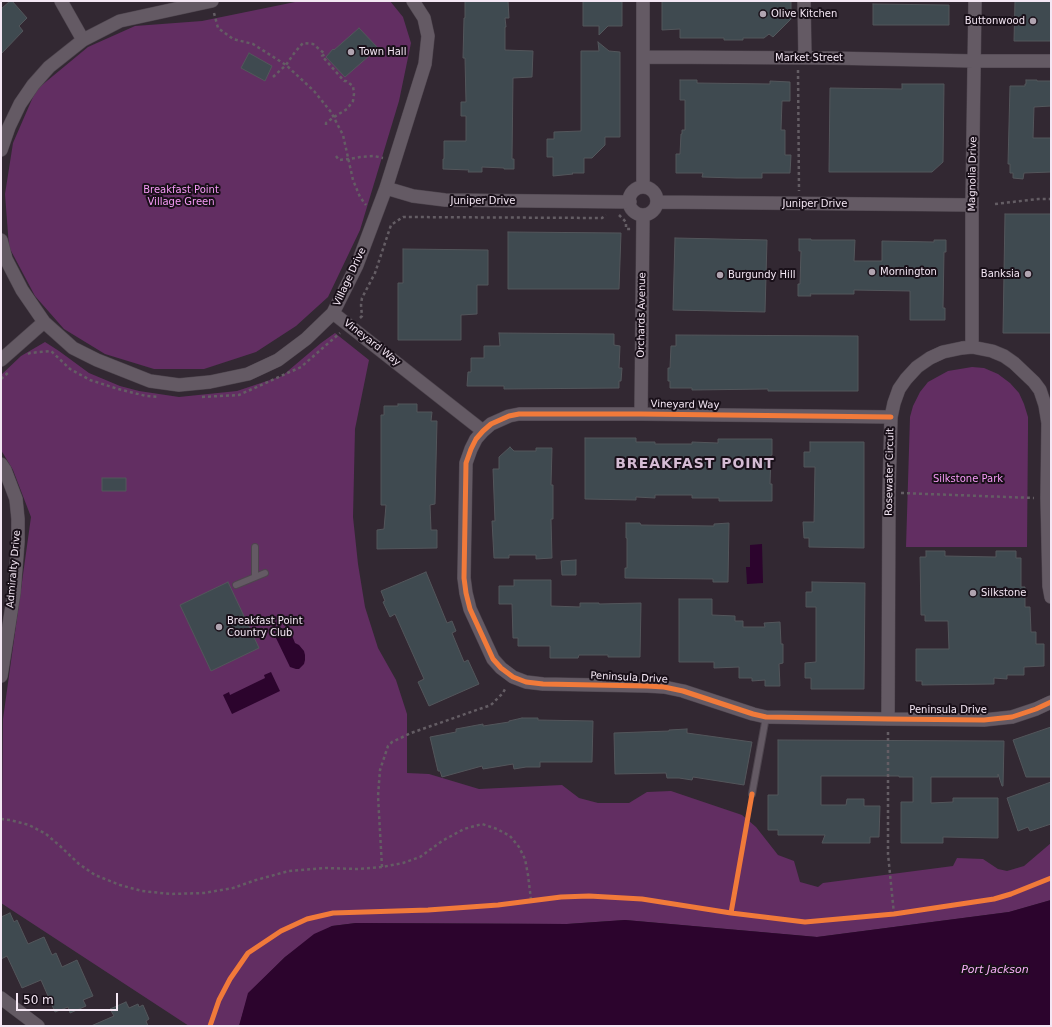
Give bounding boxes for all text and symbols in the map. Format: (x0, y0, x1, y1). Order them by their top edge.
place label: Olive Kitchen (771, 8, 837, 20)
marker: Olive Kitchen (758, 9, 768, 19)
place label: Buttonwood (965, 15, 1025, 27)
marker: Buttonwood (1028, 16, 1038, 26)
place label: Town Hall (359, 46, 406, 58)
marker: Town Hall (346, 47, 356, 57)
street label: Market Street (775, 52, 843, 64)
street label: Magnolia Drive (966, 136, 980, 212)
park label: Breakfast Point Village Green (143, 184, 219, 208)
street label: Juniper Drive (451, 195, 515, 207)
street label: Juniper Drive (783, 198, 847, 210)
street label: Village Drive (331, 246, 369, 308)
place label: Mornington (880, 266, 937, 278)
marker: Mornington (867, 267, 877, 277)
place label: Banksia (981, 268, 1020, 280)
place label: Burgundy Hill (728, 269, 795, 281)
marker: Banksia (1023, 269, 1033, 279)
marker: Burgundy Hill (715, 270, 725, 280)
street label: Orchards Avenue (635, 272, 649, 358)
street label: Vineyard Way (341, 317, 403, 369)
street label: Vineyard Way (651, 398, 719, 412)
street label: Rosewater Circuit (883, 428, 897, 516)
district label: BREAKFAST POINT (615, 456, 775, 472)
park label: Silkstone Park (933, 473, 1003, 485)
street label: Admiralty Drive (5, 530, 23, 608)
place label: Silkstone (981, 587, 1026, 599)
marker: Silkstone (968, 588, 978, 598)
place label: Breakfast Point Country Club (227, 615, 303, 638)
marker: Breakfast Point Country Club (214, 622, 224, 632)
street label: Peninsula Drive (590, 670, 668, 686)
street label: Peninsula Drive (909, 704, 987, 716)
water label: Port Jackson (961, 963, 1029, 977)
scale bar (18, 985, 120, 1011)
text: 50 m (23, 993, 54, 1007)

